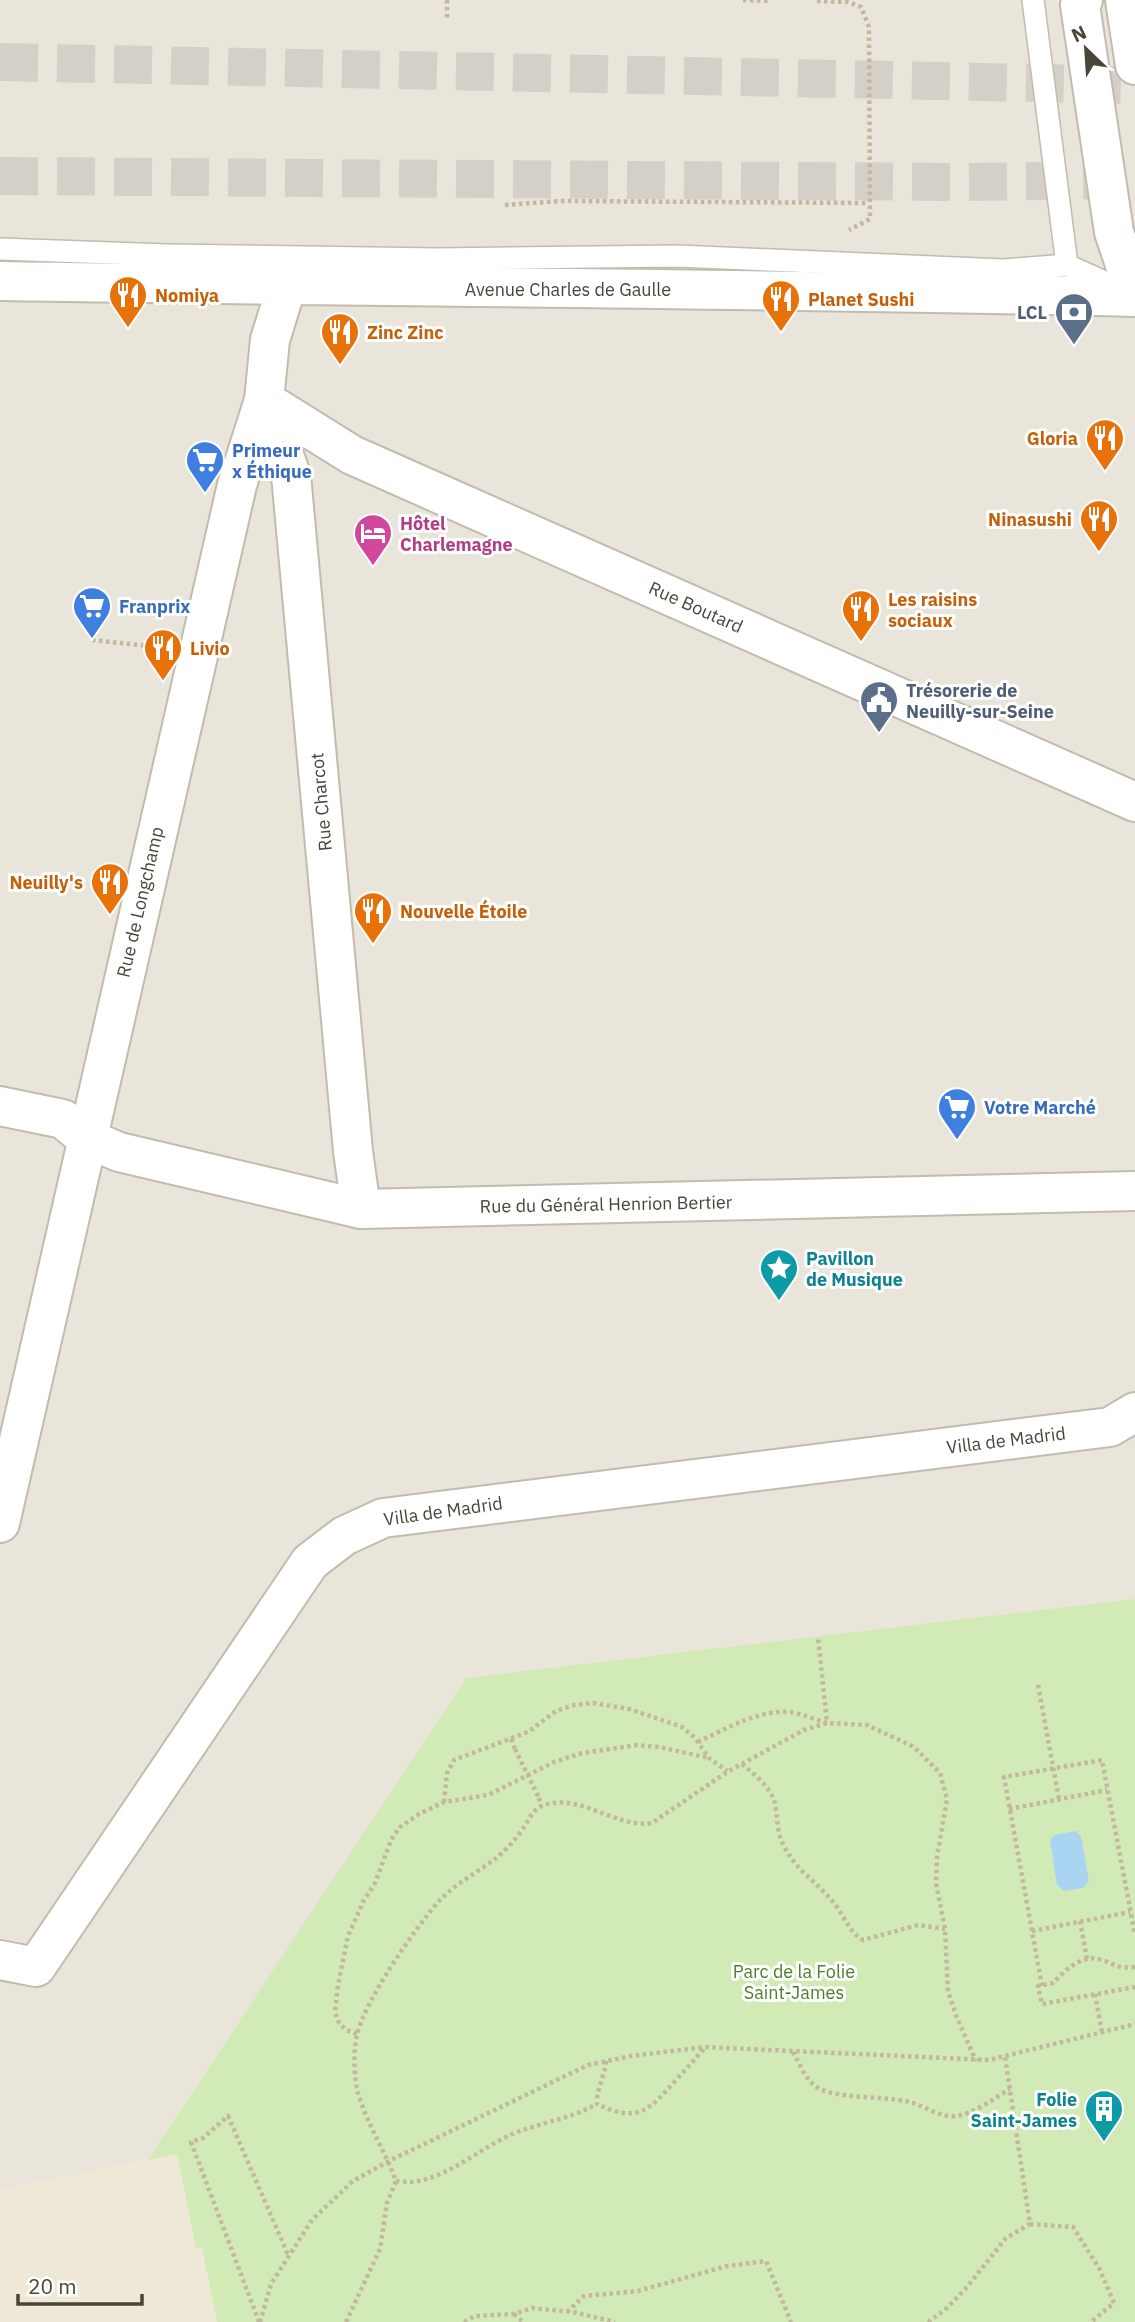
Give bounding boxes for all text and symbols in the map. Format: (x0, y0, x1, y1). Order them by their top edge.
north arrow (1051, 14, 1121, 84)
text: N (1068, 20, 1090, 47)
restaurant icon: Nomiya (107, 274, 149, 329)
street label: Avenue Charles de Gaulle (465, 278, 671, 301)
restaurant icon: Planet Sushi (760, 278, 802, 333)
place label: Nomiya (155, 284, 219, 307)
place label: Planet Sushi (808, 288, 914, 311)
bank icon: LCL (1053, 291, 1095, 346)
place label: LCL (1017, 301, 1047, 324)
restaurant icon: Zinc Zinc (319, 311, 361, 366)
place label: Zinc Zinc (367, 321, 443, 344)
restaurant icon: Gloria (1084, 417, 1126, 472)
place label: Gloria (1027, 427, 1078, 450)
supermarket icon: Primeur x Éthique (184, 439, 226, 494)
place label: Primeur x Éthique (232, 439, 312, 483)
restaurant icon: Ninasushi (1078, 498, 1120, 553)
place label: Ninasushi (988, 508, 1072, 531)
hotel icon: Hôtel Charlemagne (352, 512, 394, 567)
place label: Hôtel Charlemagne (400, 512, 513, 556)
street label: Rue Boutard (645, 576, 747, 638)
supermarket icon: Franprix (71, 585, 113, 640)
restaurant icon: Les raisins sociaux (840, 588, 882, 643)
place label: Les raisins sociaux (888, 588, 977, 632)
place label: Franprix (119, 595, 190, 618)
restaurant icon: Livio (142, 627, 184, 682)
place label: Livio (190, 637, 230, 660)
public building icon: Trésorerie de Neuilly-sur-Seine (858, 679, 900, 734)
place label: Trésorerie de Neuilly-sur-Seine (906, 679, 1054, 723)
street label: Rue Charcot (305, 752, 337, 852)
street label: Rue de Longchamp (111, 824, 169, 980)
restaurant icon: Neuilly's (89, 861, 131, 916)
place label: Neuilly's (9, 871, 83, 894)
restaurant icon: Nouvelle Étoile (352, 890, 394, 945)
place label: Nouvelle Étoile (400, 899, 527, 923)
supermarket icon: Votre Marché (936, 1086, 978, 1141)
place label: Votre Marché (984, 1096, 1096, 1119)
street label: Rue du Général Henrion Bertier (479, 1190, 733, 1218)
place icon: Pavillon de Musique (758, 1247, 800, 1302)
place label: Pavillon de Musique (806, 1247, 903, 1291)
street label: Villa de Madrid (945, 1421, 1067, 1459)
street label: Villa de Madrid (382, 1491, 504, 1531)
park label: Parc de la Folie Saint-James (733, 1960, 855, 2004)
place label: Folie Saint-James (971, 2088, 1077, 2132)
building icon: Folie Saint-James (1083, 2088, 1125, 2143)
scale bar (18, 2262, 142, 2306)
text: 20 m (28, 2272, 77, 2300)

